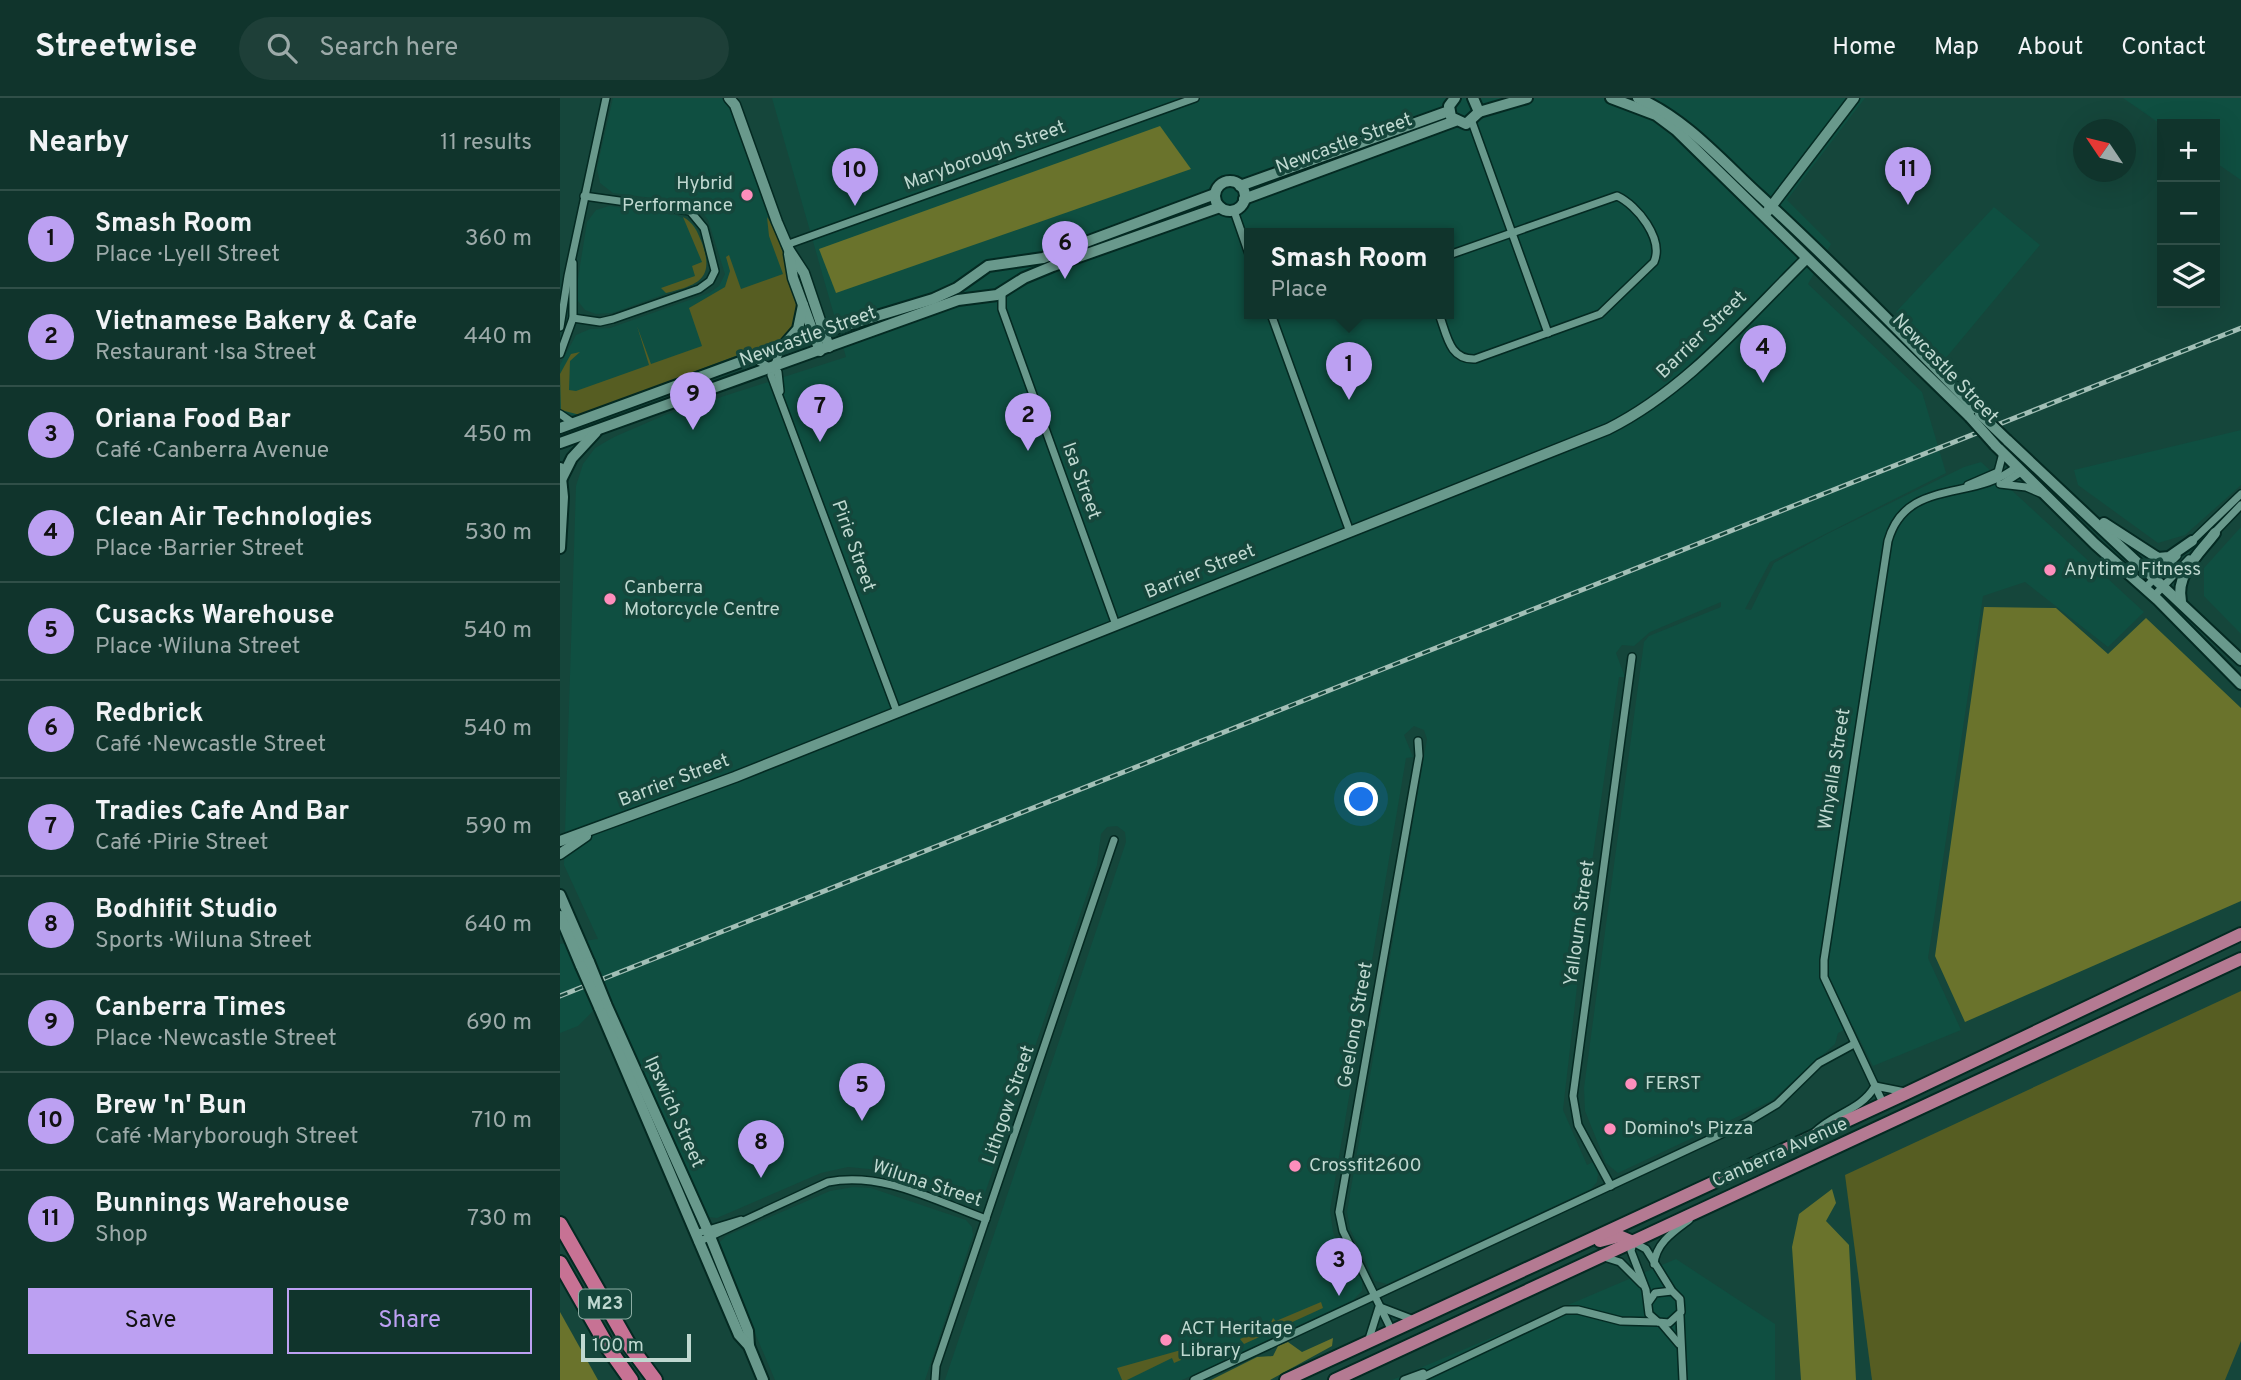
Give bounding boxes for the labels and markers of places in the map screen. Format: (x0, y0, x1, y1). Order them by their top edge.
pin: 11 (1885, 147, 1931, 205)
pin: 10 (832, 148, 878, 206)
place label: Hybrid Performance (622, 172, 733, 218)
marker: Hybrid Performance (739, 187, 755, 203)
pin: 6 (1042, 221, 1088, 279)
pin: 4 (1740, 325, 1786, 383)
pin: 1 (1326, 342, 1372, 400)
pin: 9 (670, 372, 716, 430)
pin: 7 (797, 384, 843, 442)
pin: 2 (1005, 393, 1051, 451)
place label: Anytime Fitness (2064, 558, 2201, 582)
marker: Anytime Fitness (2042, 562, 2058, 578)
place label: Canberra Motorcycle Centre (624, 576, 780, 622)
marker: Canberra Motorcycle Centre (602, 591, 618, 607)
pin: 5 (839, 1063, 885, 1121)
place label: FERST (1645, 1072, 1701, 1096)
marker: FERST (1623, 1076, 1639, 1092)
place label: Domino's Pizza (1624, 1117, 1753, 1141)
pin: 8 (738, 1120, 784, 1178)
marker: Domino's Pizza (1602, 1121, 1618, 1137)
place label: Crossfit2600 (1309, 1154, 1422, 1178)
marker: Crossfit2600 (1287, 1158, 1303, 1174)
pin: 3 (1316, 1238, 1362, 1296)
place label: ACT Heritage Library (1180, 1317, 1293, 1363)
marker: ACT Heritage Library (1158, 1332, 1174, 1348)

